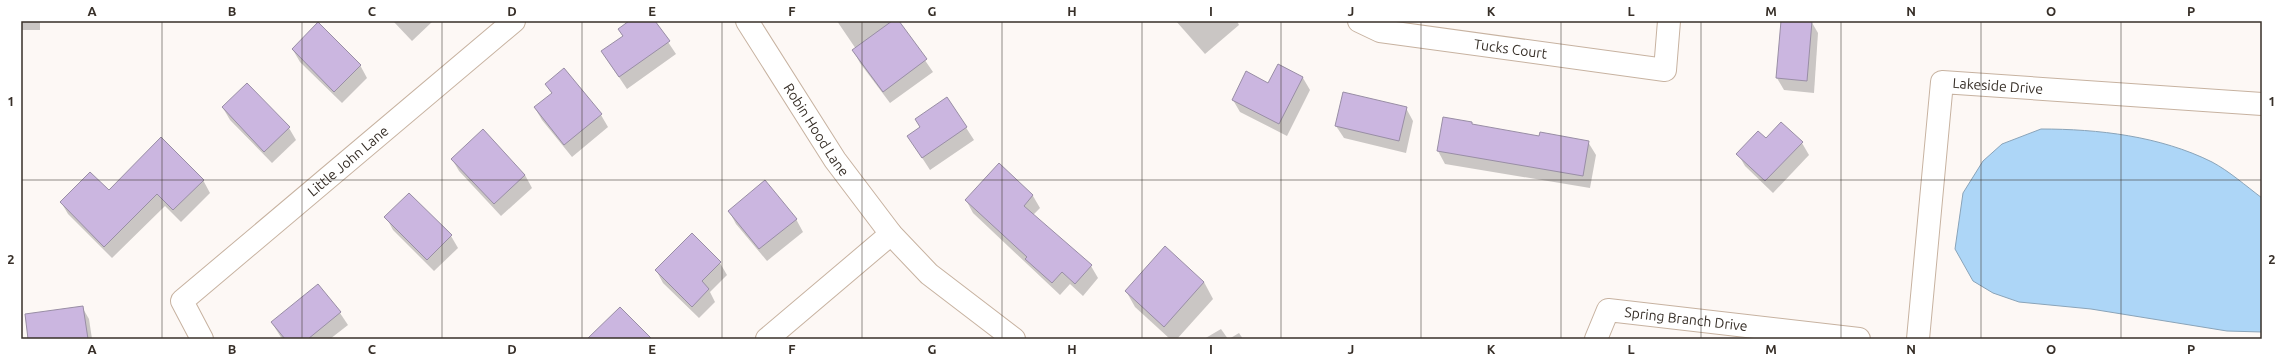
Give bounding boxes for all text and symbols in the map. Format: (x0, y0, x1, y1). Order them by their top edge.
text: A (87, 4, 97, 18)
text: B (228, 4, 237, 18)
text: C (368, 4, 377, 18)
text: D (507, 4, 517, 18)
text: E (648, 4, 656, 18)
text: F (788, 4, 796, 18)
text: G (928, 4, 937, 18)
text: H (1067, 4, 1077, 18)
text: I (1209, 4, 1213, 18)
text: J (1348, 4, 1354, 18)
text: K (1487, 4, 1496, 18)
text: L (1627, 4, 1635, 18)
text: M (1765, 4, 1777, 18)
text: N (1906, 4, 1916, 18)
text: O (2046, 4, 2056, 18)
text: P (2187, 4, 2195, 18)
street label: Tucks Court (1473, 36, 1549, 62)
street label: Lakeside Drive (1952, 75, 2044, 97)
street label: Robin Hood Lane (781, 80, 852, 179)
text: 1 (7, 94, 15, 108)
text: 1 (2268, 94, 2276, 108)
street label: Little John Lane (304, 123, 392, 200)
text: 2 (7, 252, 15, 266)
text: 2 (2268, 252, 2276, 266)
street label: Spring Branch Drive (1624, 304, 1749, 334)
text: A (87, 342, 97, 356)
text: B (228, 342, 237, 356)
text: C (368, 342, 377, 356)
text: D (507, 342, 517, 356)
text: E (648, 342, 656, 356)
text: F (788, 342, 796, 356)
text: G (928, 342, 937, 356)
text: H (1067, 342, 1077, 356)
text: I (1209, 342, 1213, 356)
text: J (1348, 342, 1354, 356)
text: K (1487, 342, 1496, 356)
text: L (1627, 342, 1635, 356)
text: M (1765, 342, 1777, 356)
text: N (1906, 342, 1916, 356)
text: O (2046, 342, 2056, 356)
text: P (2187, 342, 2195, 356)

